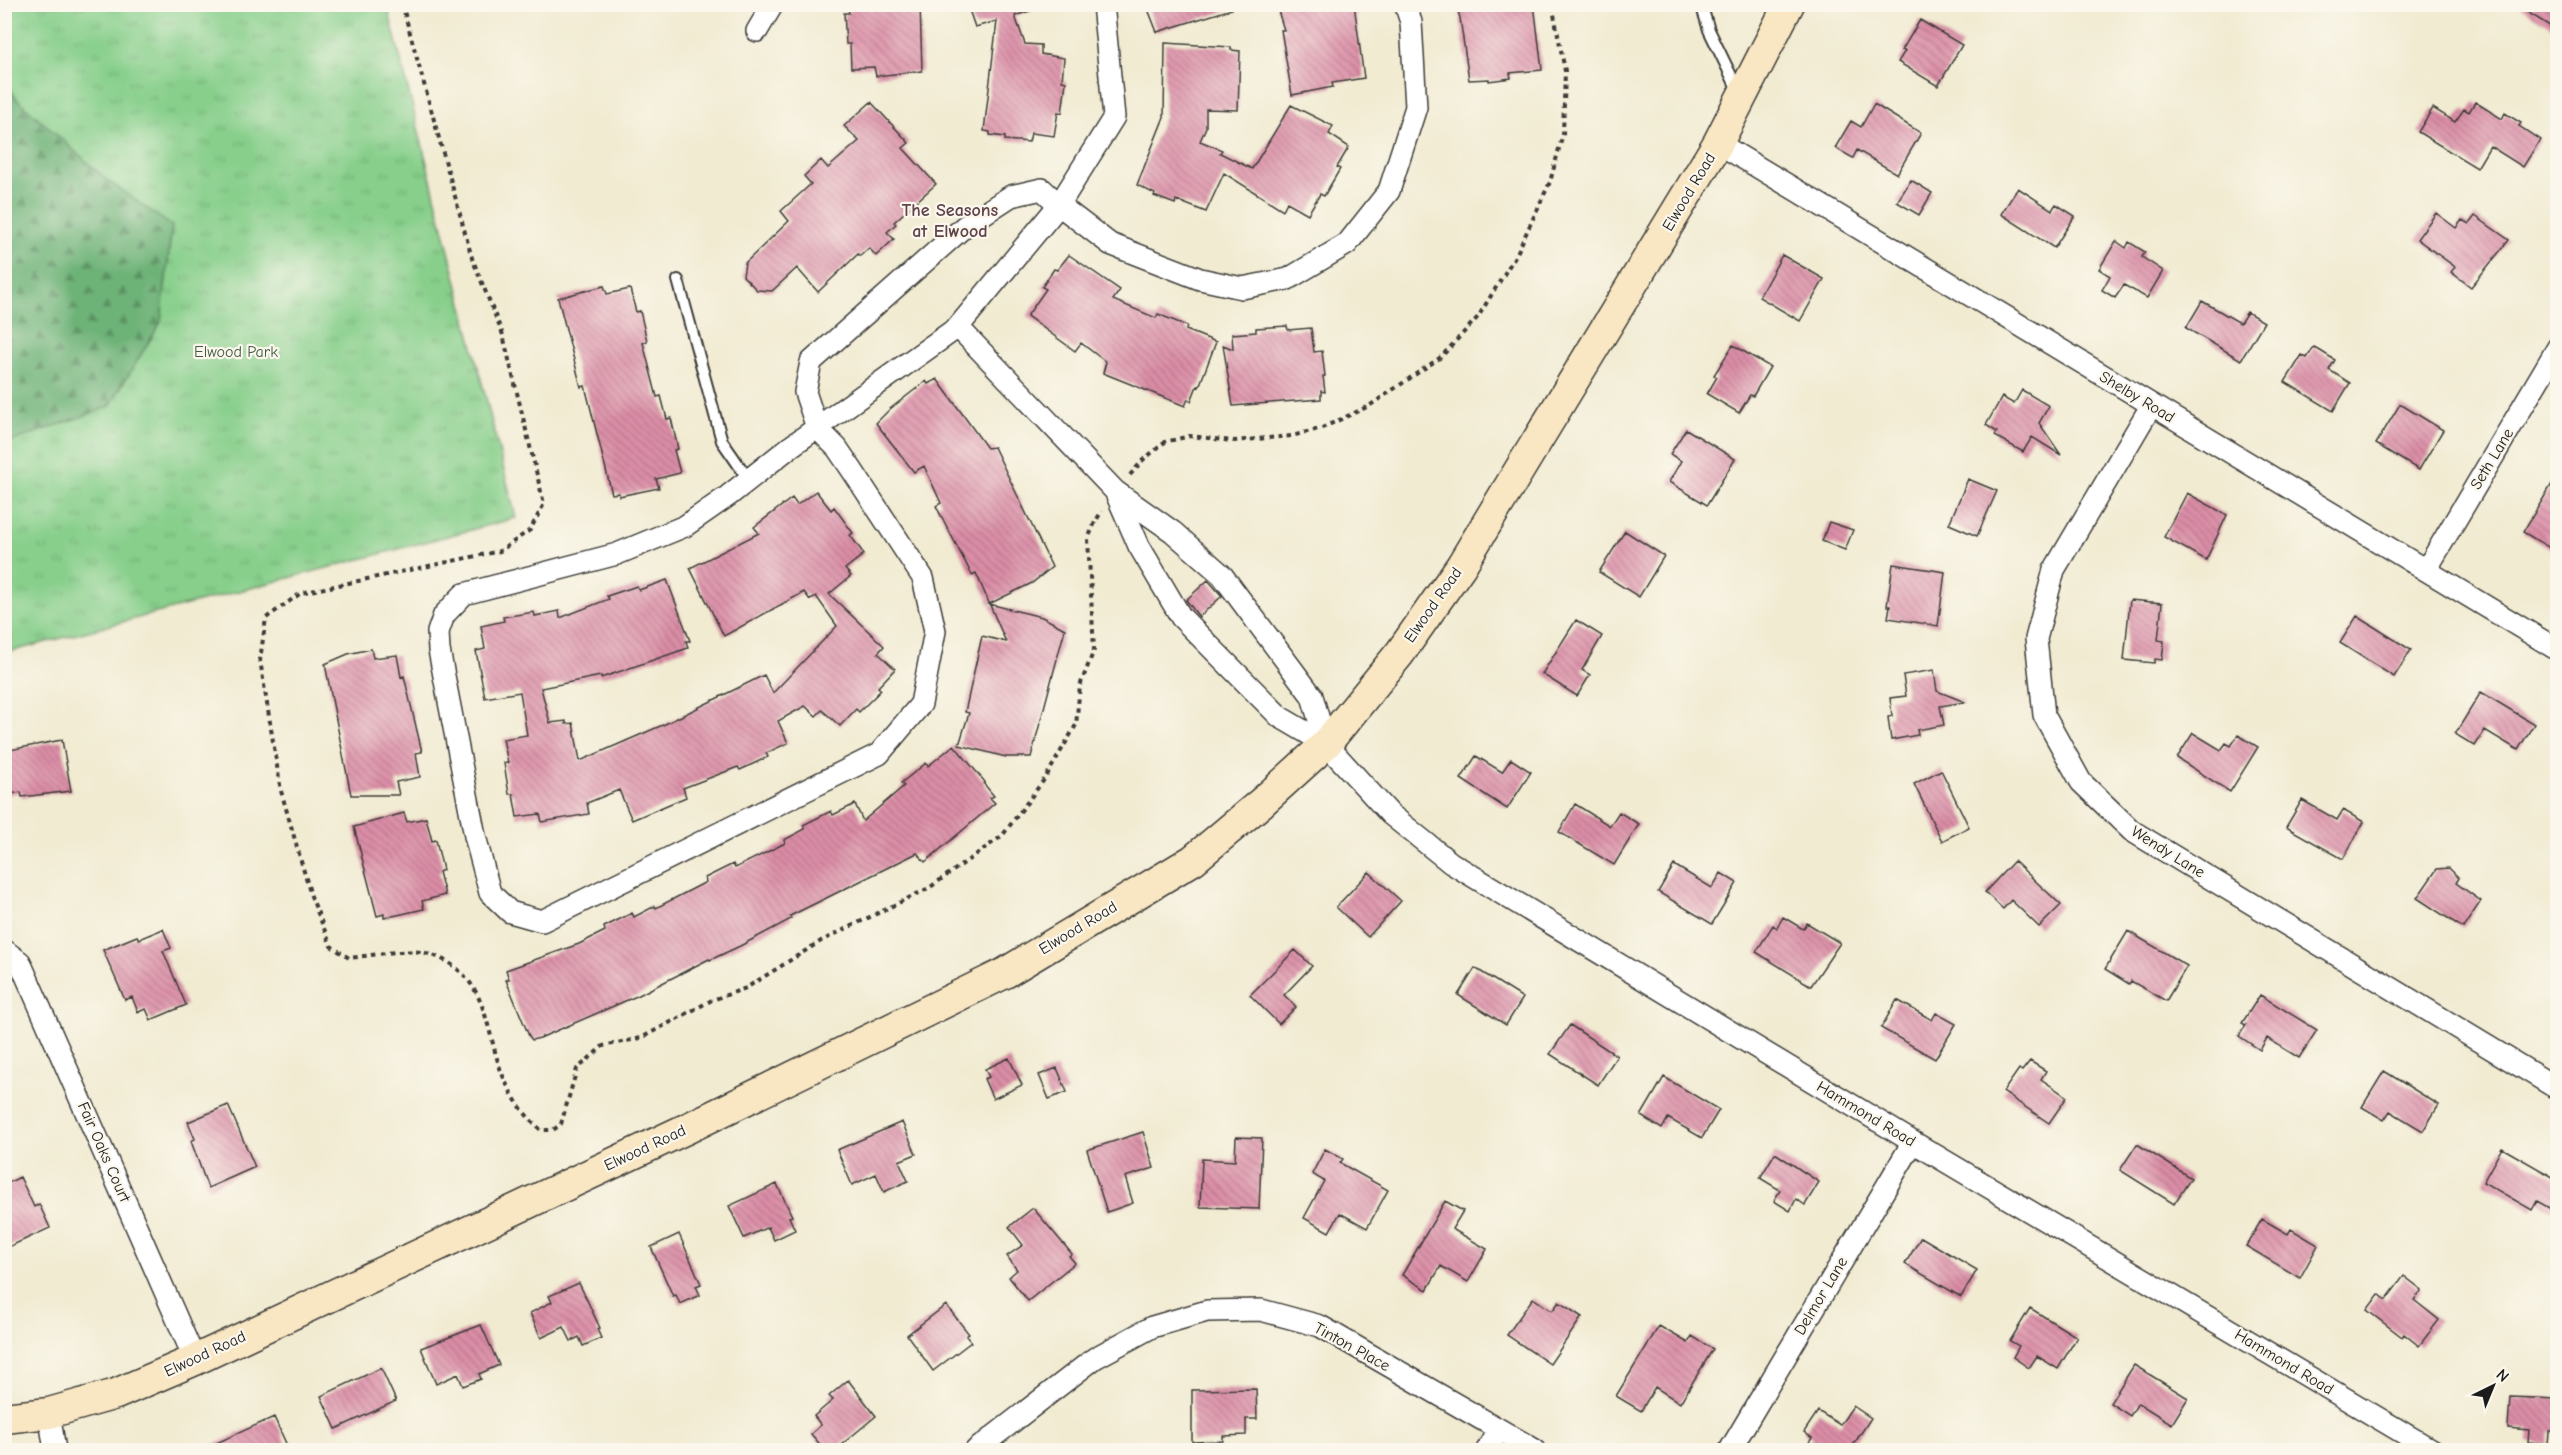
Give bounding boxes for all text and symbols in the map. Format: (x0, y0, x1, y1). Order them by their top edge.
street label: Elwood Road (1659, 150, 1719, 234)
district label: The Seasons at Elwood (902, 200, 999, 242)
park label: Elwood Park (194, 343, 278, 361)
street label: Shelby Road (2096, 368, 2178, 426)
street label: Seth Lane (2467, 425, 2517, 493)
street label: Elwood Road (1400, 564, 1466, 646)
street label: Wendy Lane (2128, 822, 2208, 882)
street label: Elwood Road (1036, 898, 1120, 958)
street label: Hammond Road (1813, 1077, 1919, 1151)
street label: Fair Oaks Court (74, 1099, 134, 1205)
street label: Elwood Road (601, 1121, 689, 1175)
street label: Delmor Lane (1791, 1254, 1851, 1338)
street label: Tinton Place (1311, 1319, 1393, 1375)
street label: Hammond Road (2231, 1325, 2337, 1399)
street label: Elwood Road (161, 1327, 249, 1381)
north arrow (2463, 1356, 2523, 1416)
text: N (2493, 1366, 2513, 1386)

